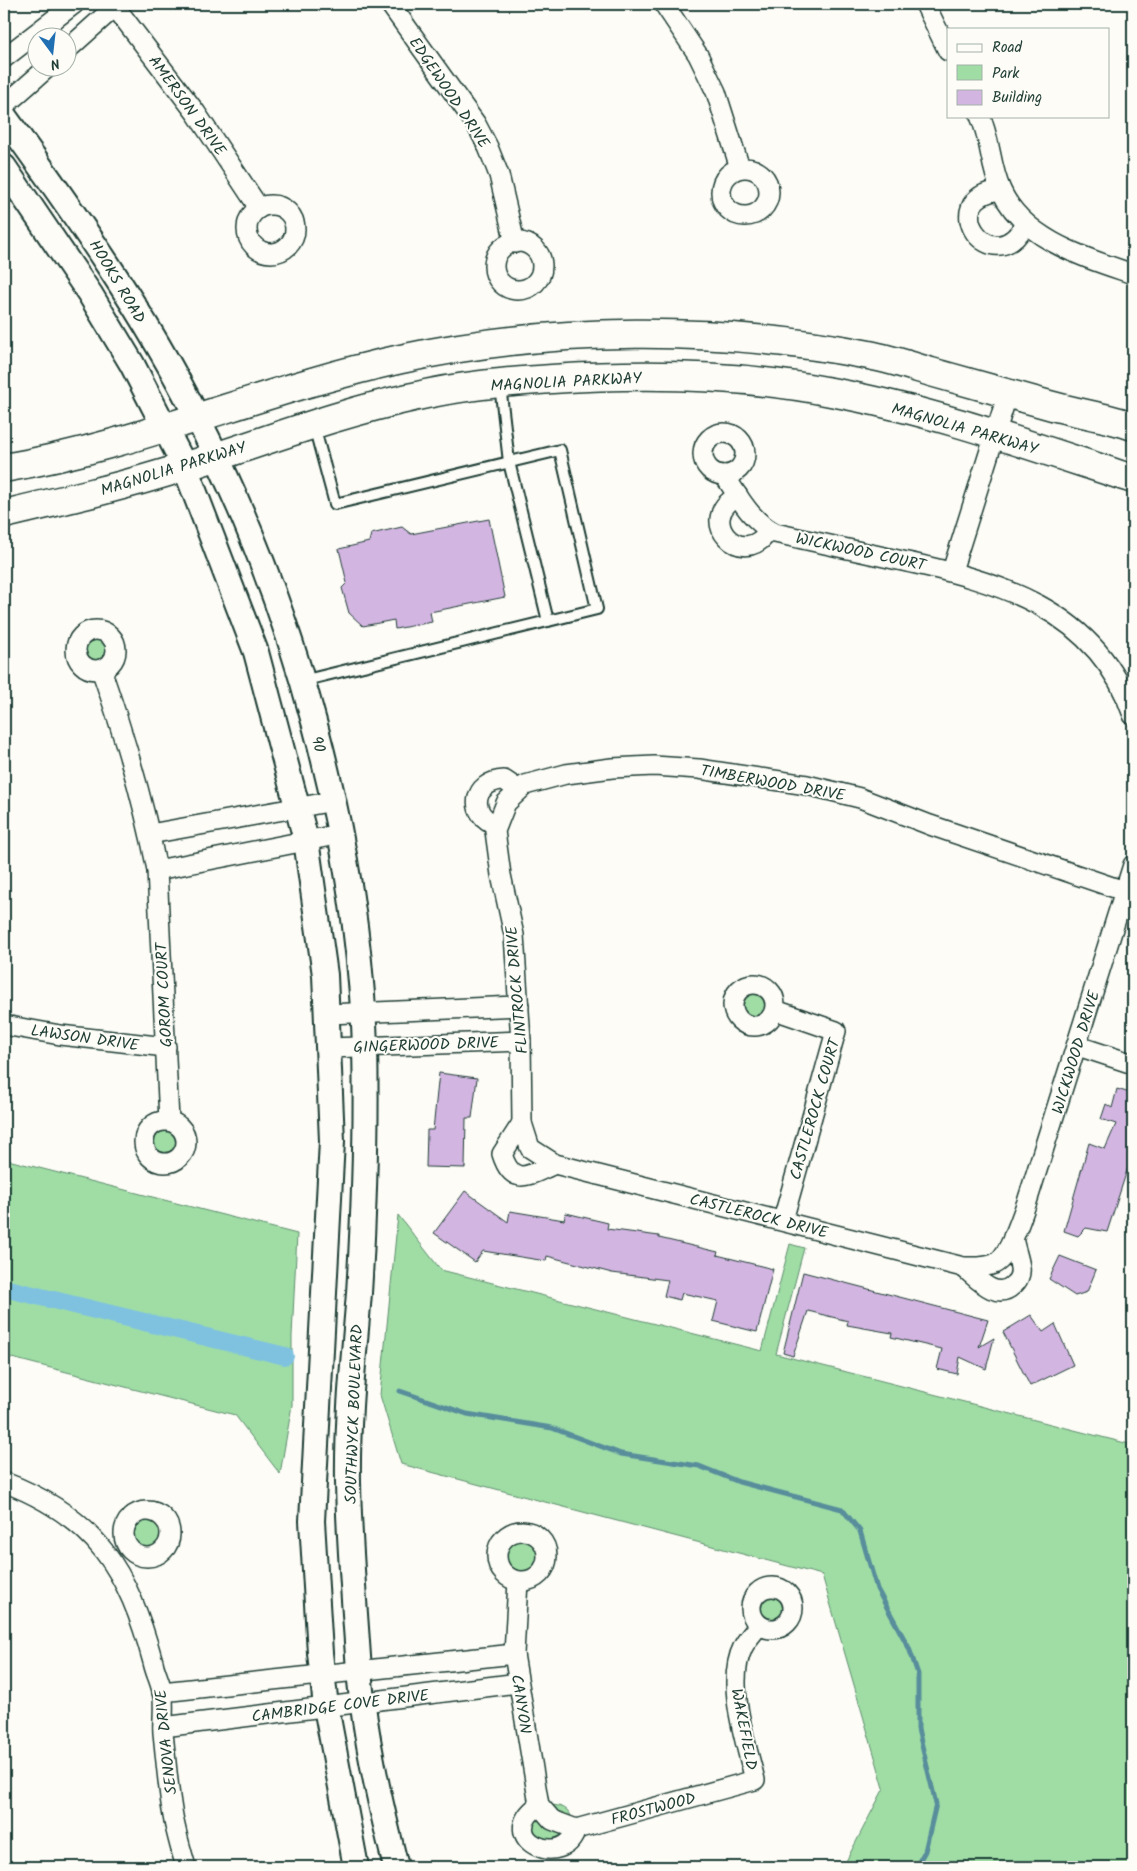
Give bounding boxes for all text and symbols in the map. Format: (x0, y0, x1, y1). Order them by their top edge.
north arrow (28, 28, 78, 78)
legend (947, 28, 1110, 118)
street label: EDGEWOOD DRIVE (402, 32, 496, 154)
text: Road (992, 36, 1023, 60)
street label: AMERSON DRIVE (142, 50, 232, 162)
text: N (48, 52, 62, 75)
text: Park (992, 62, 1020, 86)
text: Building (992, 86, 1042, 110)
street label: HOOKS ROAD (82, 235, 152, 328)
street label: MAGNOLIA PARKWAY (490, 366, 643, 399)
street label: MAGNOLIA PARKWAY (888, 397, 1042, 463)
street label: MAGNOLIA PARKWAY (97, 435, 250, 504)
street label: WICKWOOD COURT (793, 526, 929, 579)
street label: 90 (303, 734, 332, 755)
street label: TIMBERWOOD DRIVE (698, 758, 848, 809)
street label: FLINTROCK DRIVE (499, 924, 536, 1055)
street label: GOROM COURT (149, 941, 180, 1048)
street label: WICKWOOD DRIVE (1046, 987, 1107, 1117)
street label: LAWSON DRIVE (29, 1019, 141, 1059)
street label: GINGERWOOD DRIVE (353, 1030, 500, 1061)
street label: CASTLEROCK COURT (783, 1034, 848, 1183)
street label: CASTLEROCK DRIVE (687, 1187, 831, 1246)
street label: SOUTHWYCK BOULEVARD (339, 1324, 370, 1504)
street label: CANYON (503, 1673, 538, 1736)
street label: CAMBRIDGE COVE DRIVE (250, 1683, 431, 1730)
street label: WAKEFIELD (723, 1686, 764, 1772)
street label: SENOVA DRIVE (148, 1687, 184, 1796)
street label: FROSTWOOD (608, 1786, 699, 1833)

